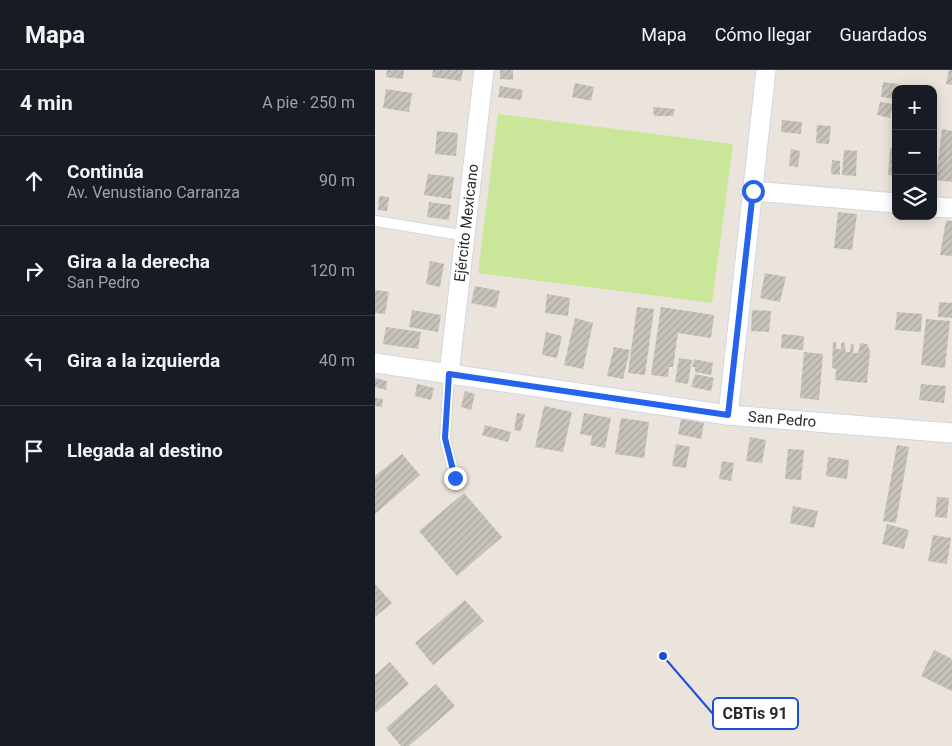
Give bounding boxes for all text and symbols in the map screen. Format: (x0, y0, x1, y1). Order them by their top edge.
text: Mapa (25, 21, 85, 49)
text: Mapa (641, 24, 687, 45)
text: Cómo llegar (715, 24, 811, 45)
text: Guardados (839, 24, 927, 45)
map controls (892, 85, 937, 220)
button: + (892, 85, 937, 130)
text: 4 min (20, 91, 73, 115)
text: A pie · 250 m (262, 93, 355, 112)
button: − (892, 130, 937, 175)
text: Continúa (67, 160, 144, 183)
street label: Ejército Mexicano (451, 163, 482, 283)
icon: ahead (20, 167, 48, 195)
text: 90 m (319, 171, 355, 190)
button: layers (892, 175, 937, 220)
route start (742, 180, 765, 203)
text: Av. Venustiano Carranza (67, 183, 240, 202)
text: Gira a la derecha (67, 250, 210, 273)
icon: right (20, 257, 48, 285)
text: 120 m (310, 261, 355, 280)
text: San Pedro (67, 273, 140, 292)
icon: left (20, 347, 48, 375)
text: Gira a la izquierda (67, 349, 220, 372)
text: 40 m (319, 351, 355, 370)
street label: San Pedro (747, 408, 817, 431)
icon: arrive (20, 437, 48, 465)
text: Llegada al destino (67, 439, 223, 462)
route end (444, 467, 467, 490)
callout: CBTis 91 (713, 698, 798, 729)
text: CBTis 91 (722, 704, 788, 723)

